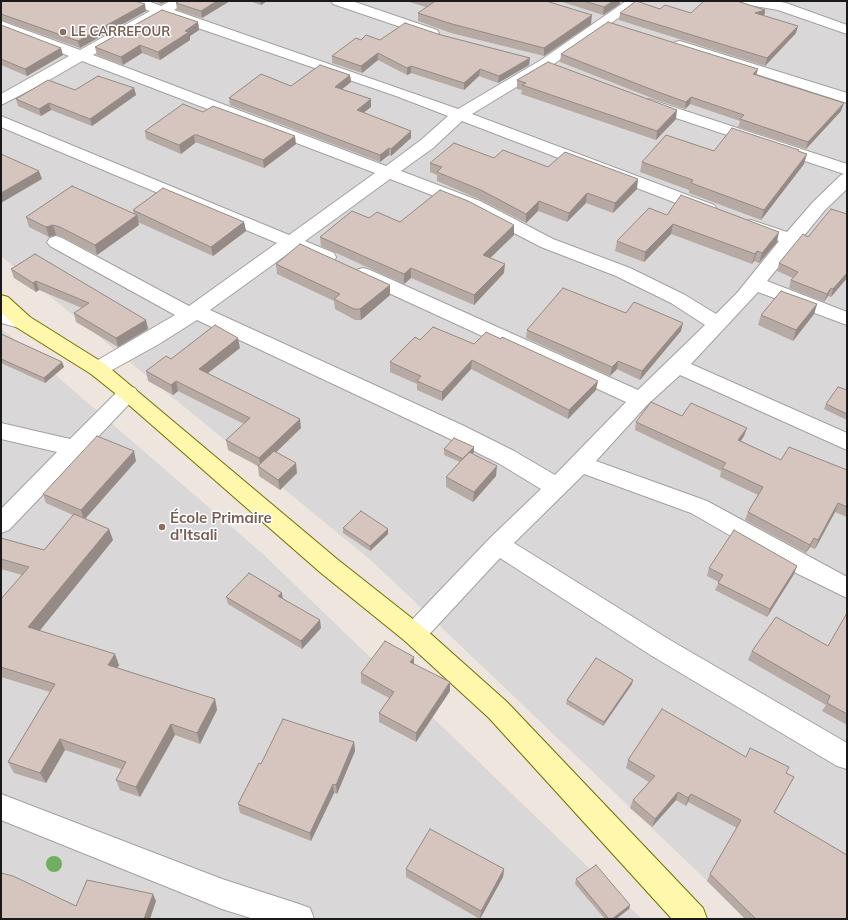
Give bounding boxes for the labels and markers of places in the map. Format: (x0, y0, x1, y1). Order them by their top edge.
place label: LE CARREFOUR (71, 24, 170, 40)
marker: LE CARREFOUR (58, 27, 68, 37)
place label: École Primaire d'Itsali (170, 509, 272, 544)
marker: École Primaire d'Itsali (157, 522, 167, 532)

